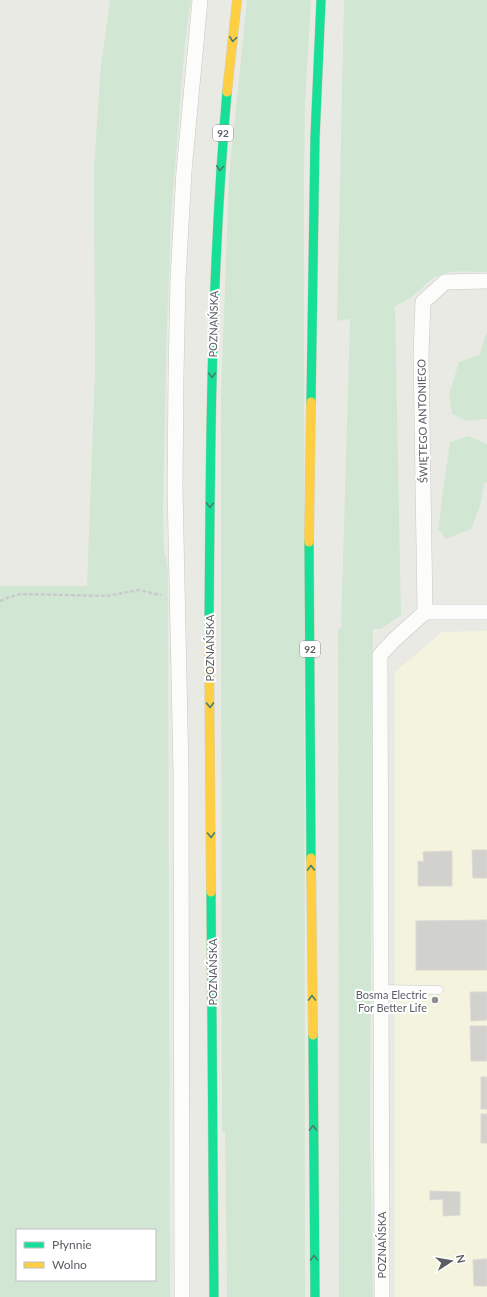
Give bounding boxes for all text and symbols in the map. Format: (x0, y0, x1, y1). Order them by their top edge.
one-way arrow (228, 36, 237, 42)
road number: 92 (213, 125, 233, 141)
one-way arrow (216, 165, 225, 171)
street label: POZNAŃSKA (206, 290, 220, 358)
street label: ŚWIĘTEGO ANTONIEGO (414, 359, 430, 483)
one-way arrow (208, 372, 216, 378)
one-way arrow (206, 502, 214, 508)
street label: POZNAŃSKA (203, 614, 216, 681)
road number: 92 (300, 641, 320, 657)
one-way arrow (206, 702, 214, 708)
one-way arrow (207, 832, 215, 838)
one-way arrow (307, 865, 315, 871)
street label: POZNAŃSKA (206, 938, 219, 1005)
place label: Bosma Electric For Better Life (356, 988, 427, 1014)
one-way arrow (308, 995, 316, 1001)
marker: Bosma Electric For Better Life (430, 995, 440, 1005)
one-way arrow (309, 1125, 317, 1131)
street label: POZNAŃSKA (375, 1211, 388, 1278)
legend (16, 1229, 156, 1281)
text: Płynnie (52, 1237, 92, 1252)
north arrow (431, 1241, 471, 1281)
text: N (454, 1253, 469, 1264)
one-way arrow (310, 1255, 318, 1261)
text: Wolno (52, 1257, 87, 1272)

